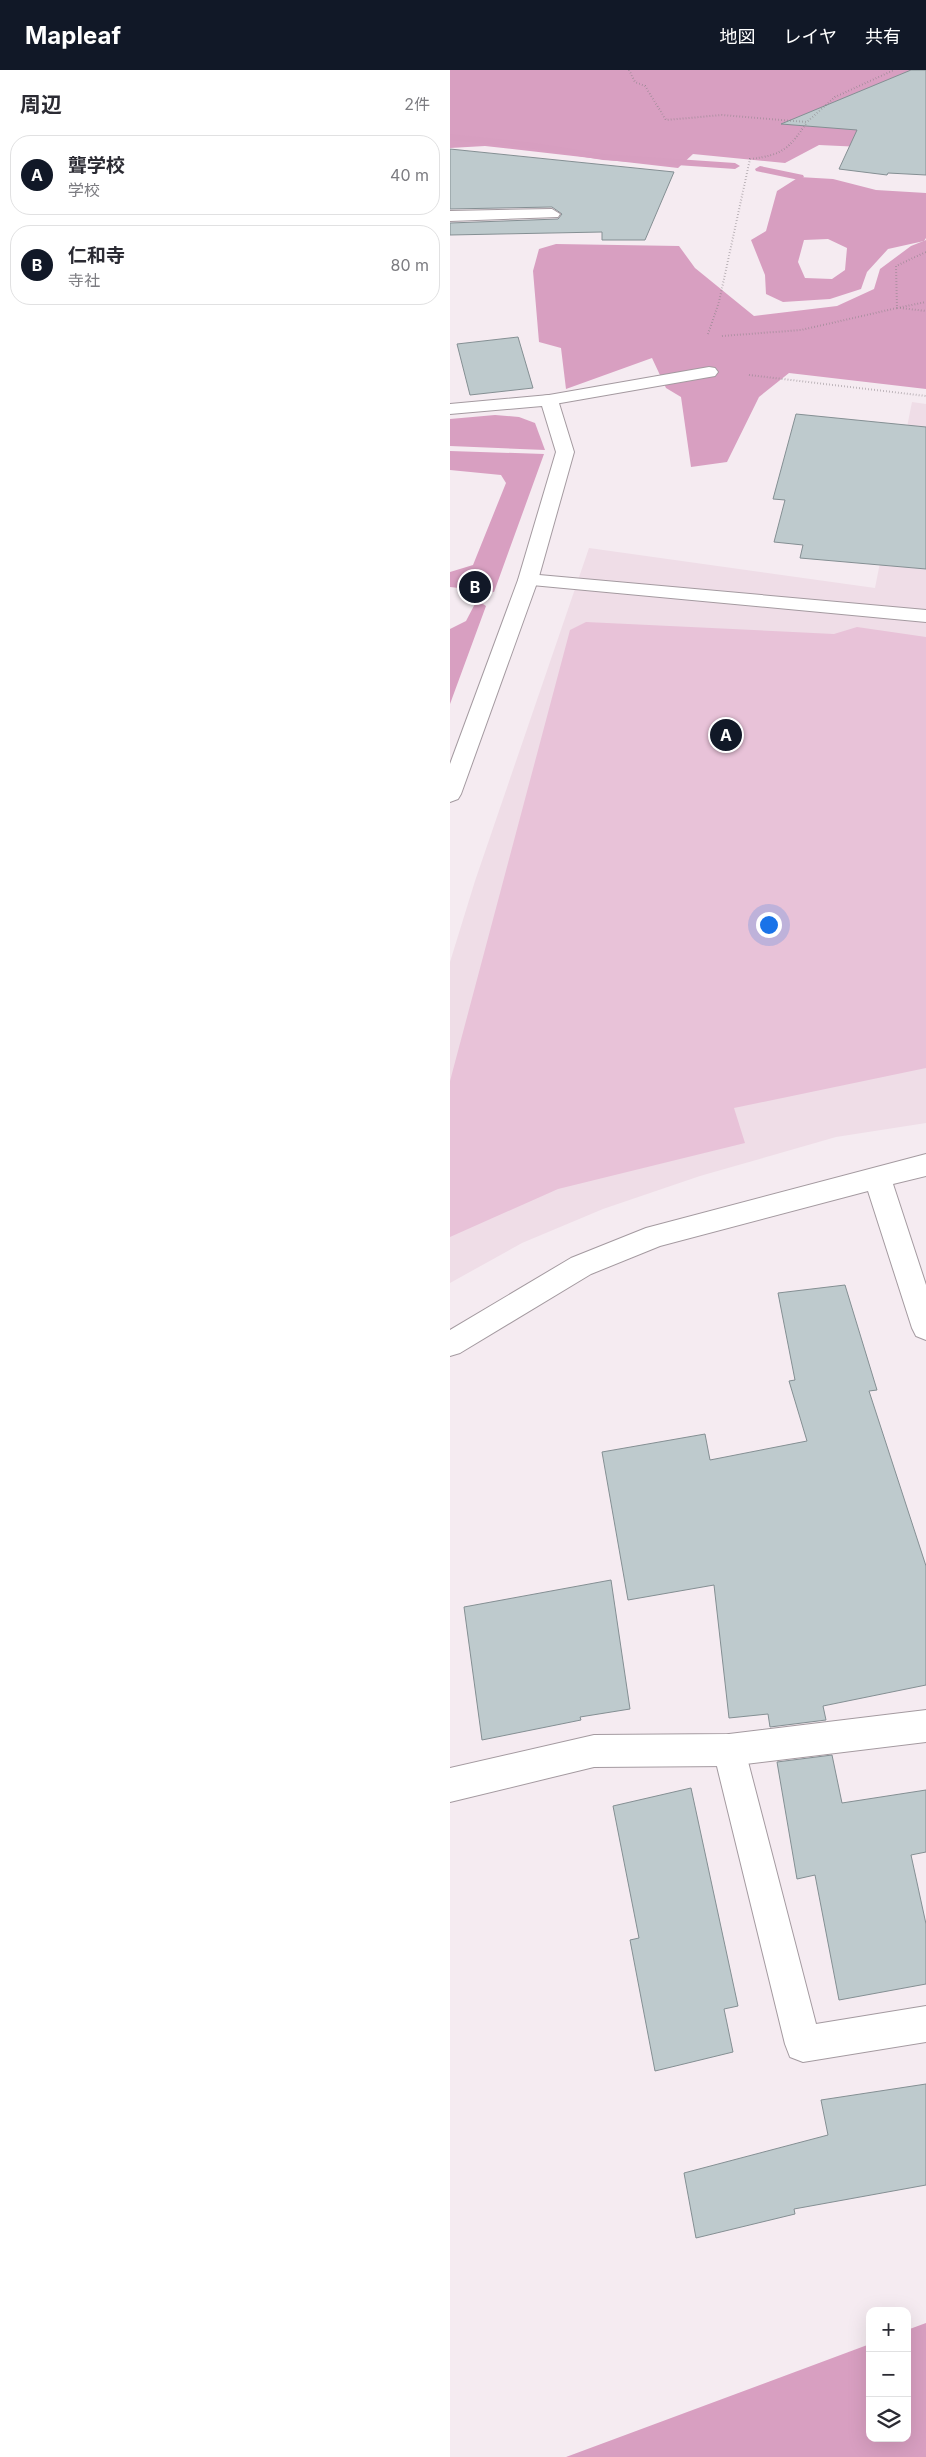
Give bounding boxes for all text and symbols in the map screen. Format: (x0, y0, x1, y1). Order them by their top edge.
text: Mapleaf (25, 21, 121, 50)
text: 地図 (720, 26, 756, 47)
text: レイヤ (784, 26, 837, 47)
text: 共有 (865, 26, 901, 47)
text: 周辺 (20, 92, 62, 117)
text: 2件 (404, 94, 430, 114)
text: 聾学校 (68, 154, 125, 177)
text: A (31, 165, 43, 185)
text: 40 m (390, 165, 429, 185)
text: 学校 (68, 180, 100, 200)
text: 仁和寺 (68, 244, 125, 267)
text: B (32, 255, 42, 275)
text: 80 m (390, 255, 429, 275)
text: 寺社 (68, 270, 100, 290)
pin: B (459, 568, 491, 606)
pin: A (710, 716, 742, 754)
your location (756, 912, 782, 938)
map controls (866, 2307, 911, 2442)
button: + (866, 2307, 911, 2352)
button: − (866, 2352, 911, 2397)
button: layers (866, 2397, 911, 2442)

